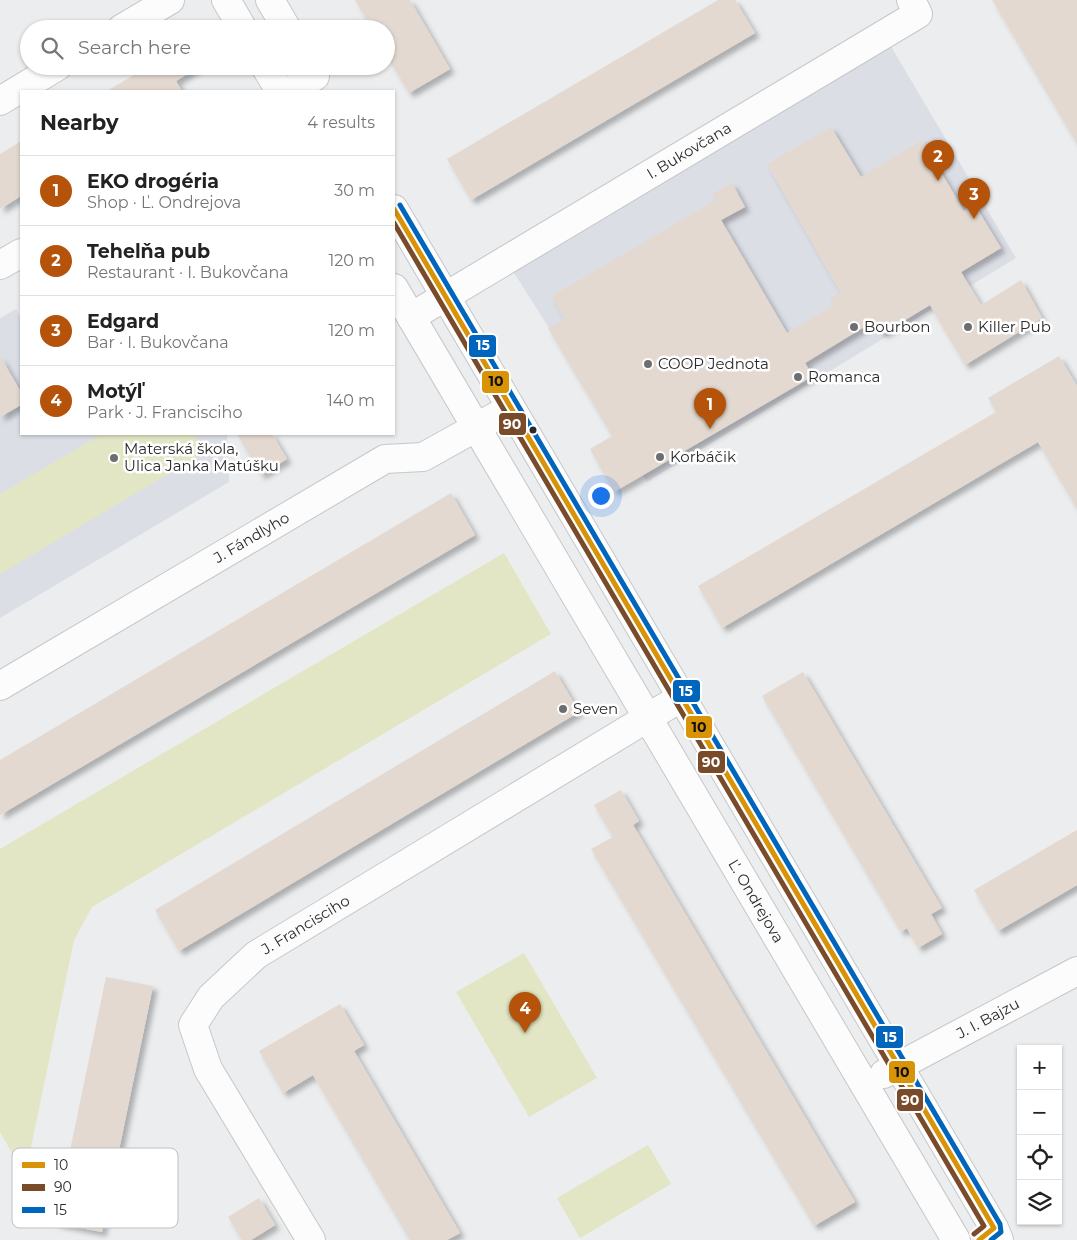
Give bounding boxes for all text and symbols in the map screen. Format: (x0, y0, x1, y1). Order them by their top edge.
search box (20, 20, 395, 75)
icon: search (38, 34, 66, 62)
text: Search here (78, 36, 191, 59)
text: Nearby (40, 110, 119, 135)
text: 4 results (307, 113, 375, 132)
street label: I. Bukovčana (643, 118, 735, 183)
pin: 2 (922, 140, 954, 181)
text: EKO drogéria (87, 170, 219, 193)
pin: 3 (958, 178, 990, 219)
text: 1 (53, 181, 59, 200)
text: 30 m (334, 181, 375, 200)
text: Shop · Ľ. Ondrejova (87, 193, 241, 212)
text: Tehelňa pub (87, 240, 210, 263)
text: 2 (51, 251, 61, 270)
text: 120 m (328, 251, 375, 270)
text: Restaurant · I. Bukovčana (87, 263, 289, 282)
text: Edgard (87, 310, 159, 333)
place label: Bourbon (864, 317, 930, 336)
place label: Killer Pub (978, 317, 1051, 336)
text: 3 (51, 321, 61, 340)
text: 120 m (328, 321, 375, 340)
marker: Bourbon (848, 321, 860, 333)
marker: Killer Pub (962, 321, 974, 333)
text: Bar · I. Bukovčana (87, 333, 229, 352)
line badge: 15 (468, 334, 497, 358)
text: 15 (476, 336, 490, 354)
place label: COOP Jednota (658, 354, 769, 373)
marker: COOP Jednota (642, 358, 654, 370)
place label: Romanca (808, 367, 880, 386)
line badge: 10 (481, 370, 510, 394)
marker: Romanca (792, 371, 804, 383)
text: 10 (489, 372, 504, 390)
text: Motýľ (87, 380, 142, 403)
pin: 1 (694, 388, 726, 429)
text: 4 (50, 391, 62, 410)
text: 140 m (327, 391, 375, 410)
text: Park · J. Francisciho (87, 403, 242, 422)
line badge: 90 (498, 412, 527, 436)
text: 90 (503, 415, 521, 433)
unlabelled marker (528, 425, 538, 435)
place label: Materská škola, Ulica Janka Matúšku (124, 439, 279, 475)
place label: Korbáčik (670, 447, 736, 466)
marker: Korbáčik (654, 451, 666, 463)
marker: Materská škola, Ulica Janka Matúšku (108, 452, 120, 464)
your location (588, 483, 614, 509)
street label: J. Fándlyho (209, 508, 293, 567)
line badge: 15 (672, 679, 701, 703)
text: 15 (679, 682, 693, 700)
place label: Seven (573, 699, 618, 718)
marker: Seven (557, 703, 569, 715)
line badge: 10 (685, 715, 713, 739)
text: 10 (692, 718, 707, 736)
line badge: 90 (697, 750, 726, 774)
text: 90 (702, 753, 720, 771)
street label: Ľ. Ondrejova (724, 856, 788, 946)
street label: J. Francisciho (257, 890, 353, 959)
pin: 4 (509, 992, 541, 1033)
street label: J. I. Bajzu (952, 994, 1022, 1043)
line badge: 15 (875, 1025, 904, 1049)
text: 15 (883, 1028, 897, 1046)
map controls (1017, 1045, 1062, 1225)
button: + (1017, 1045, 1062, 1090)
line badge: 10 (888, 1060, 916, 1084)
text: 10 (895, 1063, 910, 1081)
line badge: 90 (896, 1088, 924, 1112)
button: − (1017, 1090, 1062, 1135)
text: 90 (901, 1091, 919, 1109)
button: locate (1017, 1135, 1062, 1180)
legend (12, 1148, 178, 1228)
text: 10 (54, 1156, 68, 1174)
text: 90 (54, 1178, 72, 1196)
button: layers (1017, 1180, 1062, 1225)
text: 15 (54, 1201, 67, 1219)

